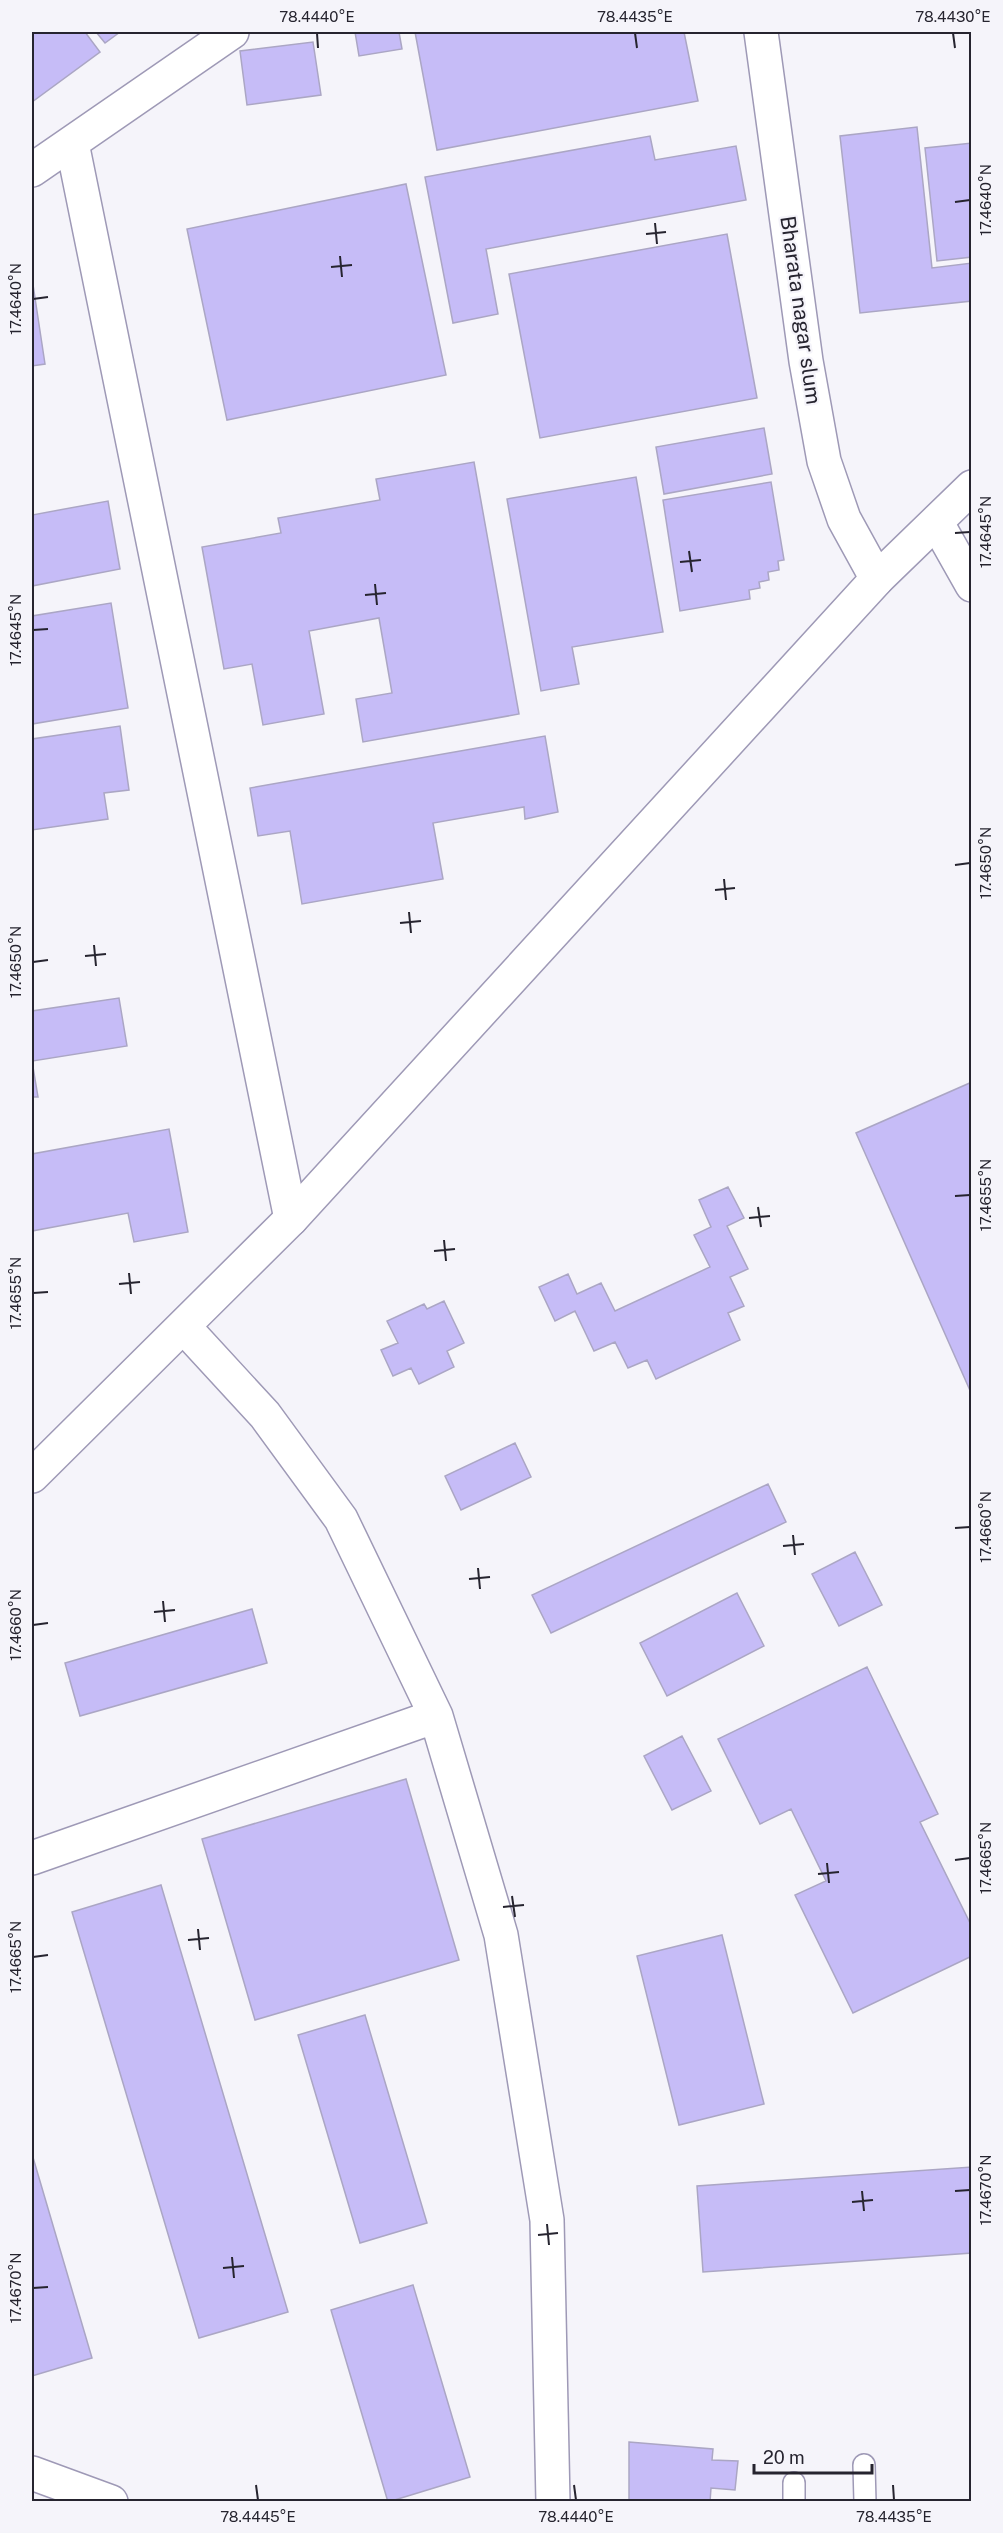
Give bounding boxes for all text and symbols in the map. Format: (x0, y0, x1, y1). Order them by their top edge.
text: 78.4440°E (279, 8, 355, 25)
text: 78.4435°E (597, 8, 673, 25)
text: 78.4430°E (915, 8, 991, 25)
text: 17.4640°N (977, 164, 994, 236)
street label: Bharata nagar slum (775, 214, 827, 406)
text: 17.4640°N (7, 263, 24, 335)
text: 17.4645°N (977, 496, 994, 568)
text: 17.4645°N (7, 594, 24, 666)
text: 17.4650°N (977, 827, 994, 899)
text: 17.4650°N (7, 926, 24, 998)
text: 17.4655°N (977, 1159, 994, 1231)
text: 17.4655°N (7, 1257, 24, 1329)
text: 17.4660°N (977, 1491, 994, 1563)
text: 17.4660°N (7, 1589, 24, 1661)
text: 17.4665°N (977, 1822, 994, 1894)
text: 17.4665°N (7, 1921, 24, 1993)
text: 17.4670°N (977, 2154, 994, 2226)
text: 17.4670°N (7, 2252, 24, 2324)
scale bar (754, 2437, 872, 2475)
text: 20 m (763, 2447, 805, 2468)
text: 78.4445°E (220, 2508, 296, 2525)
text: 78.4440°E (538, 2508, 614, 2525)
text: 78.4435°E (856, 2508, 932, 2525)

